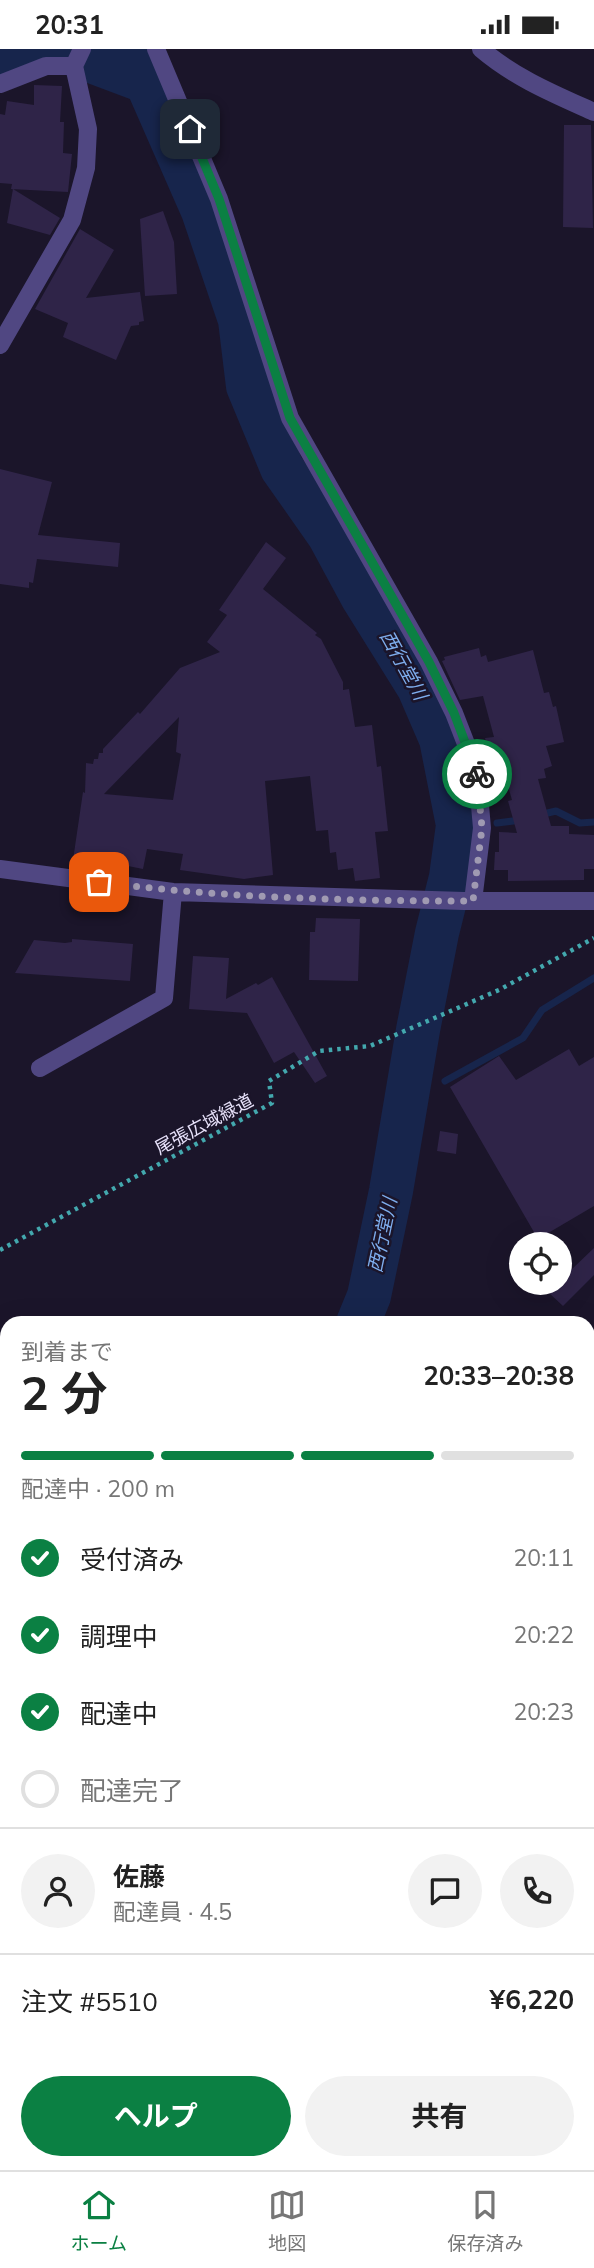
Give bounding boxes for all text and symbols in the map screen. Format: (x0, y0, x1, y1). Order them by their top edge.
text: 20:31 (35, 8, 104, 41)
pin (160, 99, 220, 159)
icon: home (171, 110, 209, 148)
water label: 西行堂川 (375, 626, 434, 706)
courier (442, 739, 512, 809)
icon: bike (458, 755, 496, 793)
pin (69, 852, 129, 912)
icon: bag (80, 863, 118, 901)
street label: 尾張広域緑道 (151, 1088, 257, 1160)
water label: 西行堂川 (362, 1193, 402, 1275)
map controls (509, 1232, 572, 1295)
button: locate (509, 1232, 572, 1295)
text: 到着まで (21, 1337, 113, 1366)
text: 20:33–20:38 (423, 1359, 574, 1392)
text: 2 分 (21, 1364, 107, 1422)
text: 配達中 · 200 m (21, 1474, 175, 1503)
icon: check (21, 1539, 59, 1577)
text: 受付済み (80, 1543, 184, 1576)
text: 20:11 (514, 1543, 574, 1572)
icon: check (21, 1616, 59, 1654)
text: 調理中 (80, 1620, 158, 1653)
text: 20:22 (514, 1620, 574, 1649)
icon: check (21, 1693, 59, 1731)
text: 配達中 (80, 1697, 158, 1730)
text: 20:23 (514, 1697, 574, 1726)
text: 配達完了 (80, 1774, 184, 1807)
button: person (21, 1854, 95, 1928)
button: chat (408, 1854, 482, 1928)
button: phone (500, 1854, 574, 1928)
text: 佐藤 (113, 1860, 165, 1893)
text: 配達員 · 4.5 (113, 1897, 232, 1926)
text: ¥6,220 (490, 1983, 574, 2016)
text: 注文 #5510 (21, 1985, 158, 2018)
button: ヘルプ (21, 2076, 291, 2156)
button: 共有 (305, 2076, 574, 2156)
tab: ホーム (71, 2186, 127, 2255)
tab: 地図 (268, 2186, 306, 2255)
tab: 保存済み (447, 2186, 523, 2255)

